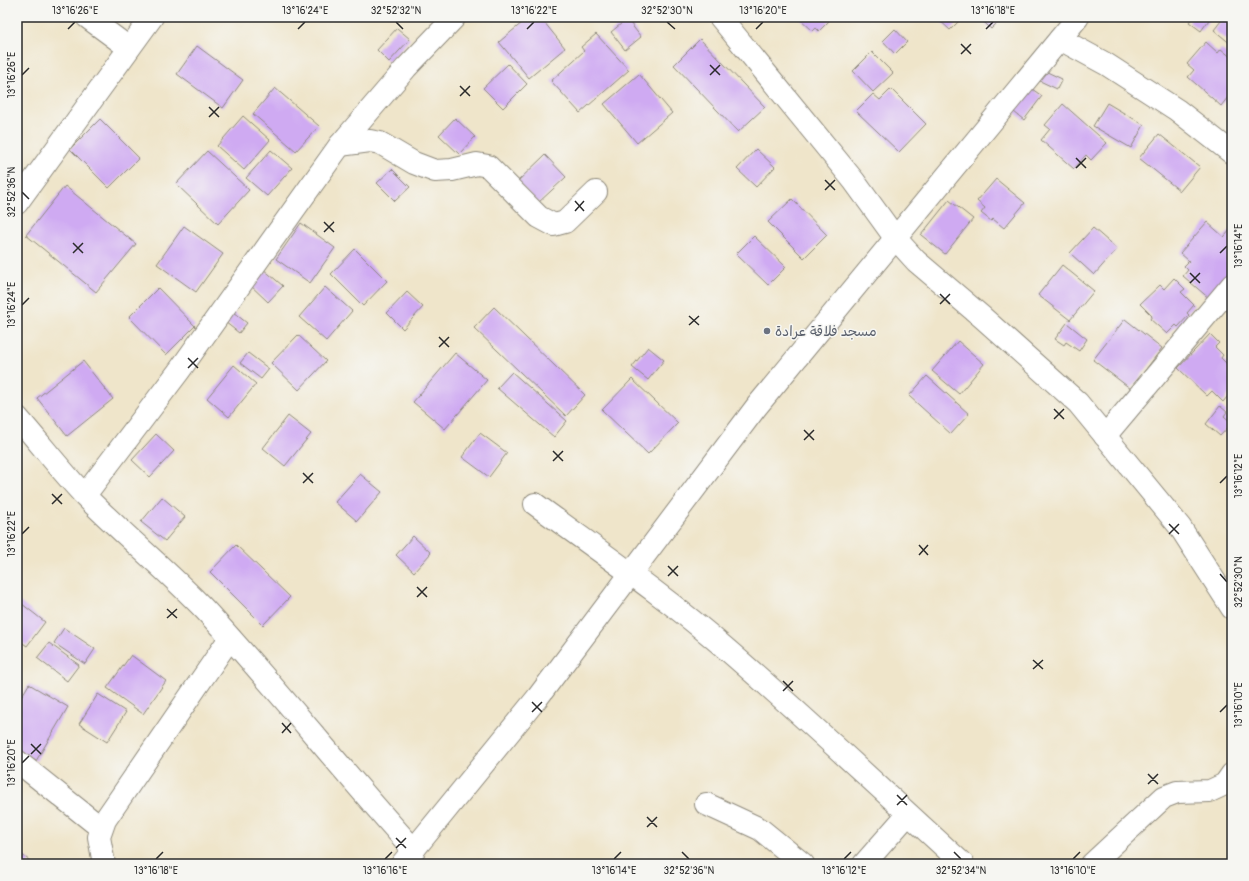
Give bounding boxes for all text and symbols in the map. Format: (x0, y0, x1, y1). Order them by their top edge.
text: 13°16'26"E (52, 5, 98, 17)
text: 13°16'24"E (282, 5, 328, 17)
text: 32°52'32"N (371, 5, 422, 17)
text: 13°16'22"E (511, 5, 557, 17)
text: 32°52'30"N (641, 5, 693, 17)
text: 13°16'20"E (739, 5, 787, 17)
text: 13°16'18"E (971, 5, 1015, 17)
text: 13°16'26"E (6, 52, 18, 98)
text: 32°52'36"N (6, 166, 18, 217)
text: 13°16'14"E (1233, 224, 1245, 268)
text: 13°16'24"E (6, 282, 18, 328)
place label: مسجد فلاقة عرادة (775, 323, 877, 340)
marker: مسجد فلاقة عرادة (762, 326, 772, 336)
text: 13°16'12"E (1233, 454, 1245, 498)
text: 13°16'22"E (6, 511, 18, 557)
text: 32°52'30"N (1233, 556, 1245, 608)
text: 13°16'10"E (1233, 682, 1245, 728)
text: 13°16'20"E (6, 739, 18, 787)
text: 13°16'18"E (134, 865, 178, 877)
text: 13°16'16"E (363, 865, 407, 877)
text: 13°16'14"E (592, 865, 636, 877)
text: 32°52'36"N (664, 865, 715, 877)
text: 13°16'12"E (822, 865, 866, 877)
text: 32°52'34"N (936, 865, 987, 877)
text: 13°16'10"E (1050, 865, 1096, 877)

